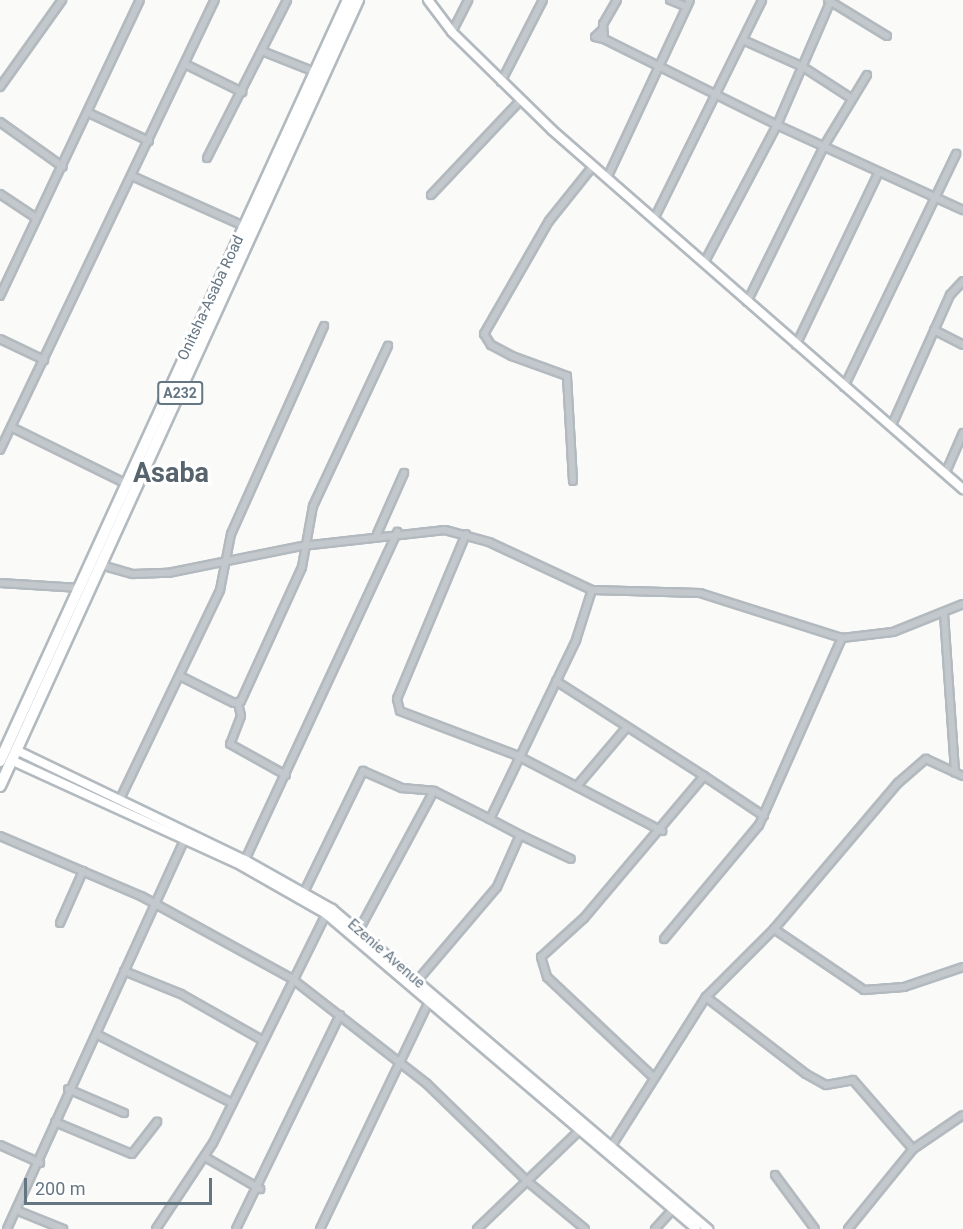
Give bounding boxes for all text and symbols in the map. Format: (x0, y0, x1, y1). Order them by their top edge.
street label: Onitsha-Asaba Road (174, 233, 248, 363)
road number: A232 (156, 382, 204, 404)
district label: Asaba (133, 458, 209, 490)
street label: Ezenie Avenue (344, 916, 428, 992)
scale bar (27, 1166, 214, 1204)
text: 200 m (35, 1178, 86, 1199)

